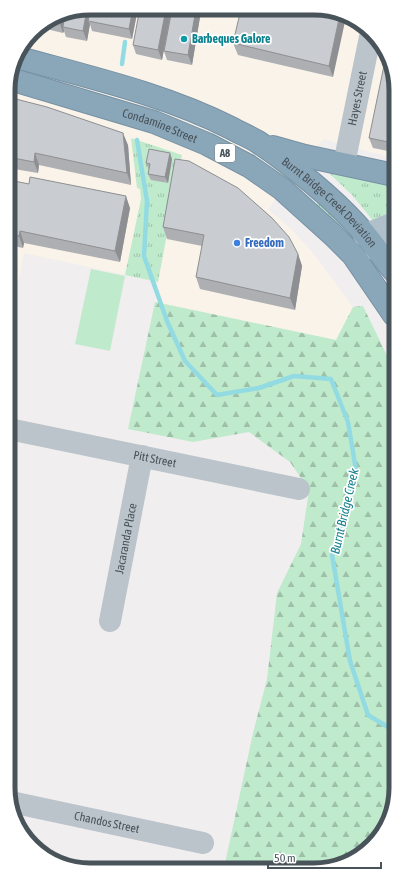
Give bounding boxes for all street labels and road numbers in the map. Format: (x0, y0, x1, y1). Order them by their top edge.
street label: Hayes Street (345, 69, 370, 127)
street label: Condamine Street (121, 106, 200, 146)
road number: A8 (215, 144, 235, 162)
street label: Burnt Bridge Creek Deviation (279, 154, 380, 250)
street label: Pitt Street (132, 448, 178, 471)
street label: Jacaranda Place (112, 502, 140, 575)
street label: Chandos Street (73, 809, 141, 836)

